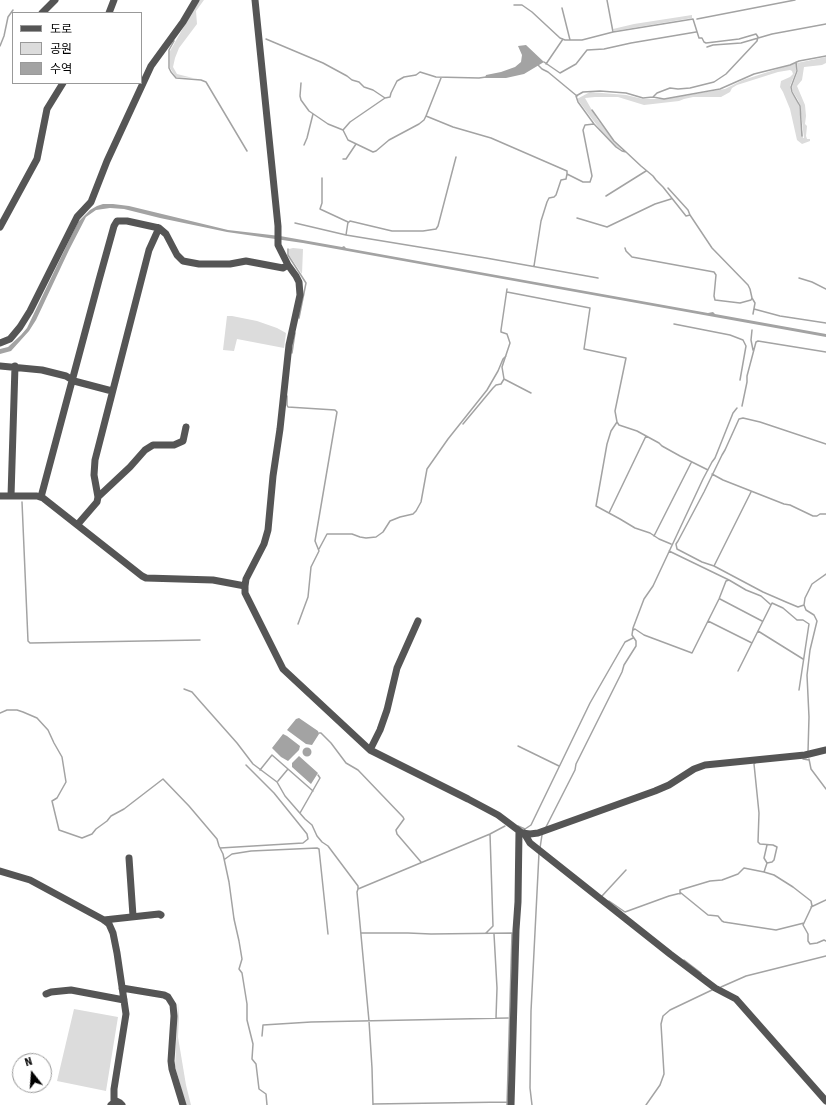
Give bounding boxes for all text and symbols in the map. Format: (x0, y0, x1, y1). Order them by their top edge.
legend (12, 12, 142, 84)
text: 도로 (50, 21, 72, 38)
text: 공원 (50, 41, 72, 58)
text: 수역 (50, 61, 72, 78)
north arrow (12, 1053, 52, 1093)
text: N (23, 1054, 34, 1070)

